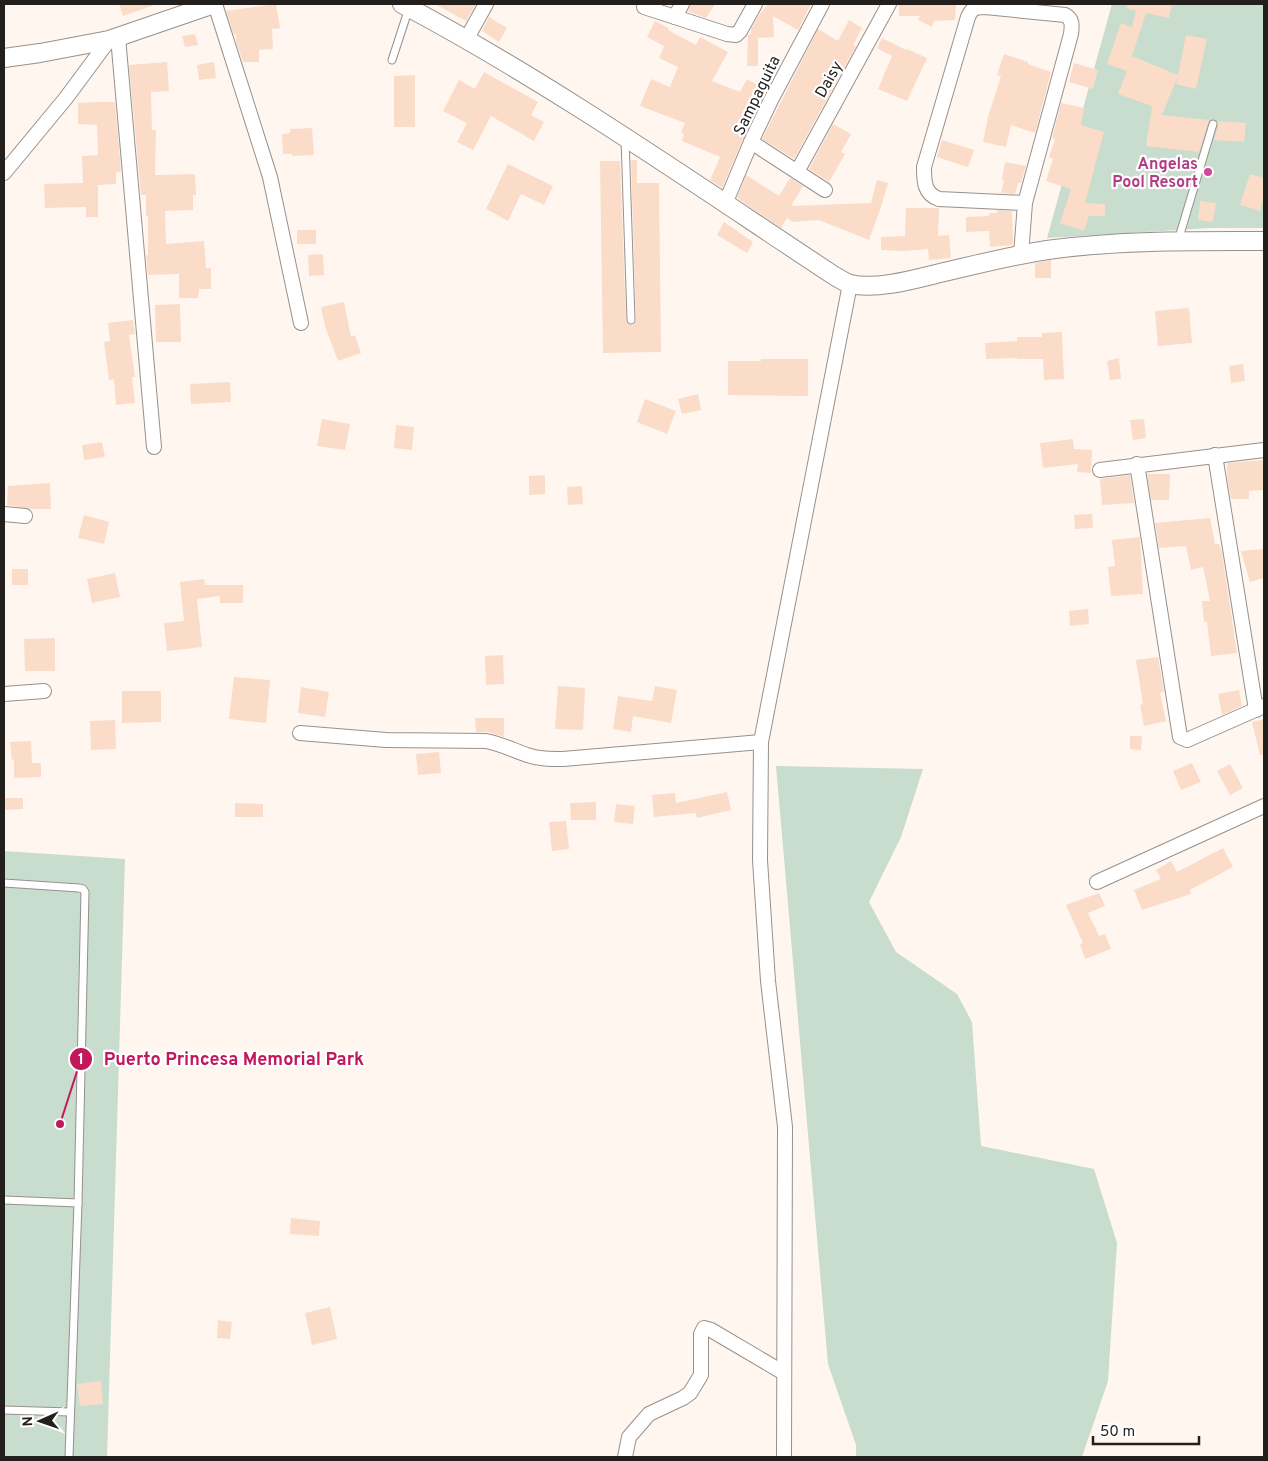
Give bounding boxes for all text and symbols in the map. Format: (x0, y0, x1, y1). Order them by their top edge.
street label: Sampaguita (730, 53, 786, 139)
street label: Daisy (812, 58, 848, 102)
place label: Angelas Pool Resort (1112, 155, 1198, 193)
marker: Angelas Pool Resort (1202, 166, 1214, 178)
callout: Puerto Princesa Memorial Park (68, 1042, 374, 1075)
text: Puerto Princesa Memorial Park (104, 1049, 364, 1072)
text: 1 (78, 1051, 84, 1070)
north arrow (15, 1396, 65, 1446)
scale bar (1093, 1414, 1199, 1446)
text: N (20, 1416, 37, 1427)
text: 50 m (1100, 1423, 1135, 1442)

